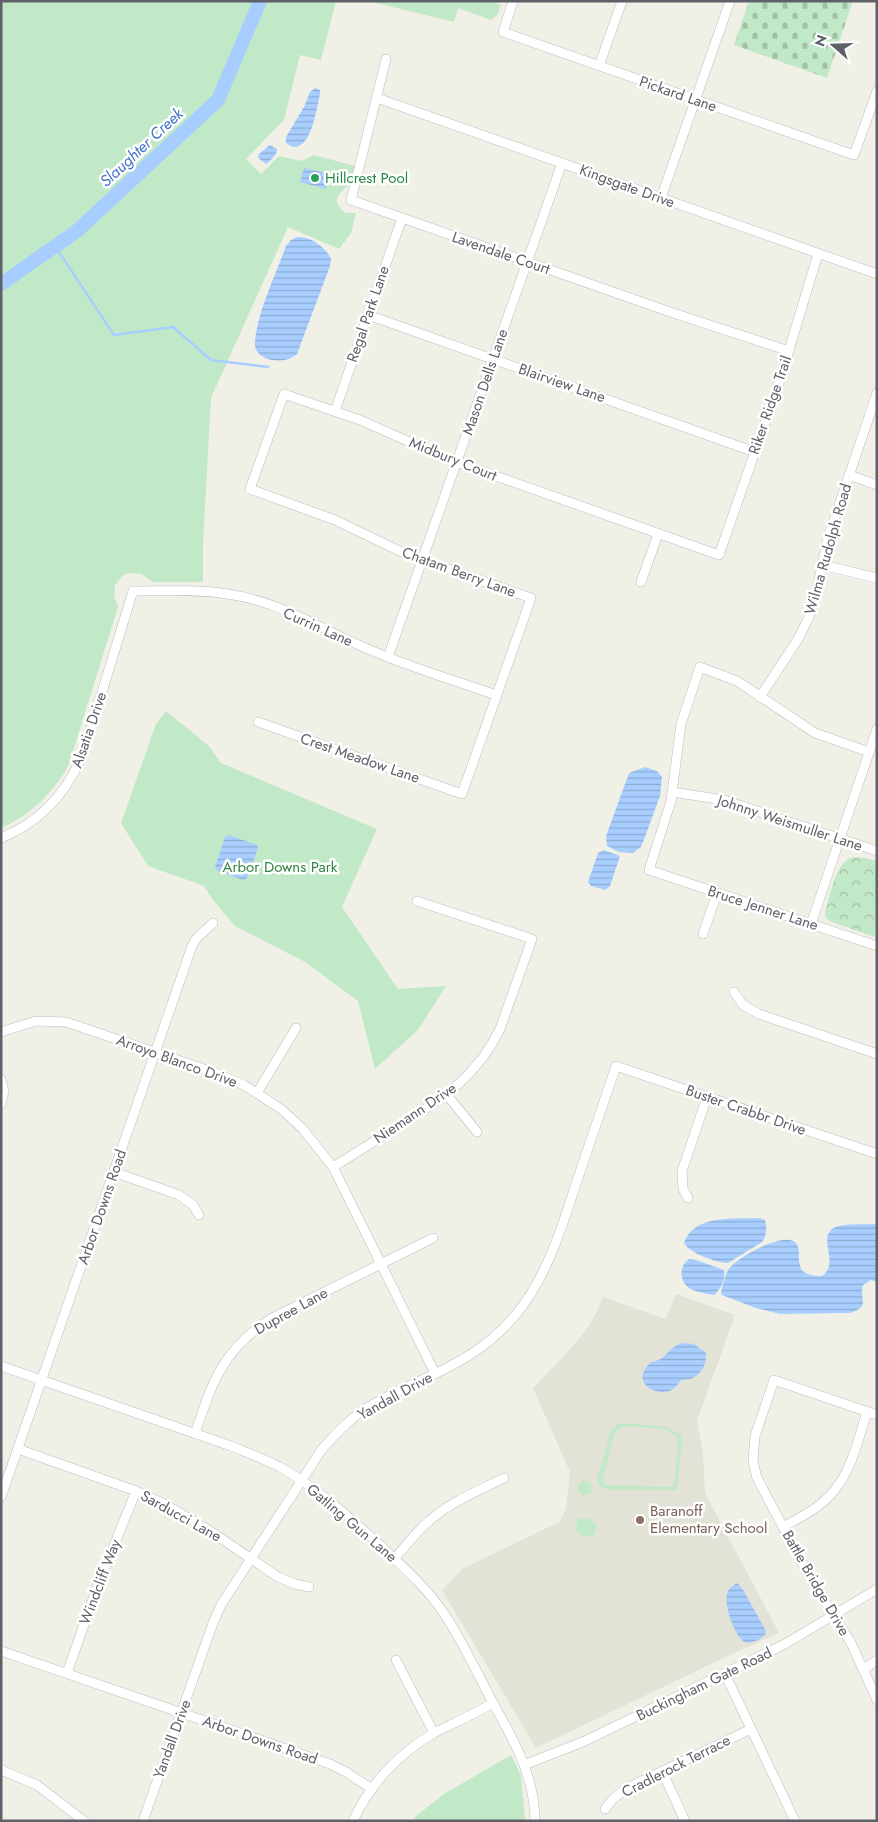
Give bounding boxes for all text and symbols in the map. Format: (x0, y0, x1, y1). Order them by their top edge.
north arrow (808, 20, 858, 70)
text: N (809, 32, 832, 49)
street label: Pickard Lane (636, 70, 720, 118)
water label: Slaughter Creek (95, 102, 189, 192)
street label: Kingsgate Drive (576, 159, 678, 213)
place label: Hillcrest Pool (325, 167, 408, 189)
marker: Hillcrest Pool (309, 172, 321, 184)
street label: Lavendale Court (449, 226, 553, 280)
street label: Regal Park Lane (341, 263, 395, 365)
street label: Mason Dells Lane (457, 326, 514, 438)
street label: Riker Ridge Trail (743, 353, 797, 457)
street label: Blairview Lane (515, 358, 609, 408)
street label: Midbury Court (406, 431, 501, 487)
street label: Wilma Rudolph Road (799, 481, 857, 617)
street label: Chatam Berry Lane (399, 541, 519, 603)
street label: Currin Lane (280, 602, 357, 652)
street label: Alsatia Drive (66, 689, 112, 771)
street label: Crest Meadow Lane (297, 727, 423, 789)
street label: Johnny Weismuller Lane (713, 789, 866, 857)
park label: Arbor Downs Park (223, 856, 338, 878)
street label: Bruce Jenner Lane (705, 880, 821, 936)
street label: Arroyo Blanco Drive (114, 1029, 241, 1093)
street label: Niemann Drive (369, 1077, 461, 1149)
street label: Buster Crabbr Drive (683, 1079, 809, 1141)
street label: Arbor Downs Road (72, 1146, 132, 1268)
street label: Dupree Lane (250, 1282, 332, 1340)
street label: Yandall Drive (354, 1366, 437, 1426)
street label: Gatling Gun Lane (302, 1479, 402, 1568)
street label: Sarducci Lane (137, 1485, 226, 1547)
place label: Baranoff Elementary School (650, 1500, 767, 1539)
marker: Baranoff Elementary School (634, 1514, 646, 1526)
street label: Battle Bridge Drive (777, 1526, 855, 1640)
street label: Windcliff Way (74, 1536, 127, 1628)
street label: Buckingham Gate Road (632, 1642, 776, 1726)
street label: Yandall Drive (148, 1696, 197, 1782)
street label: Arbor Downs Road (199, 1710, 321, 1770)
street label: Cradlerock Terrace (618, 1729, 734, 1803)

